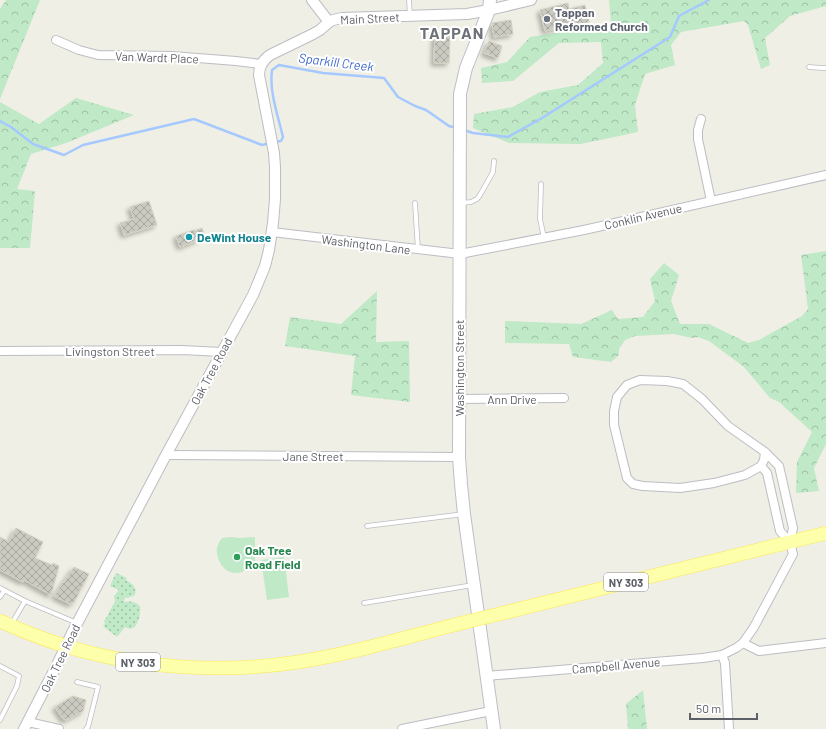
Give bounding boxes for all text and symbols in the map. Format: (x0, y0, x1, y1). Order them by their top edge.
place label: Tappan Reformed Church (555, 5, 648, 33)
street label: Main Street (340, 9, 400, 27)
marker: Tappan Reformed Church (542, 14, 552, 24)
district label: TAPPAN (420, 23, 484, 42)
street label: Van Wardt Place (115, 49, 199, 65)
water label: Sparkill Creek (298, 49, 375, 75)
street label: Conklin Avenue (603, 200, 683, 232)
place label: DeWint House (197, 230, 272, 244)
marker: DeWint House (184, 232, 194, 242)
street label: Washington Lane (321, 232, 411, 256)
street label: Washington Street (452, 320, 466, 416)
street label: Oak Tree Road (187, 335, 235, 407)
street label: Livingston Street (65, 344, 155, 358)
street label: Ann Drive (487, 392, 537, 406)
street label: Jane Street (283, 449, 344, 463)
place label: Oak Tree Road Field (245, 543, 301, 571)
marker: Oak Tree Road Field (232, 552, 242, 562)
road number: NY 303 (604, 573, 648, 591)
street label: Oak Tree Road (37, 622, 83, 694)
road number: NY 303 (116, 653, 160, 671)
street label: Campbell Avenue (571, 654, 661, 676)
scale bar (690, 695, 757, 721)
text: 50 m (696, 701, 721, 715)

